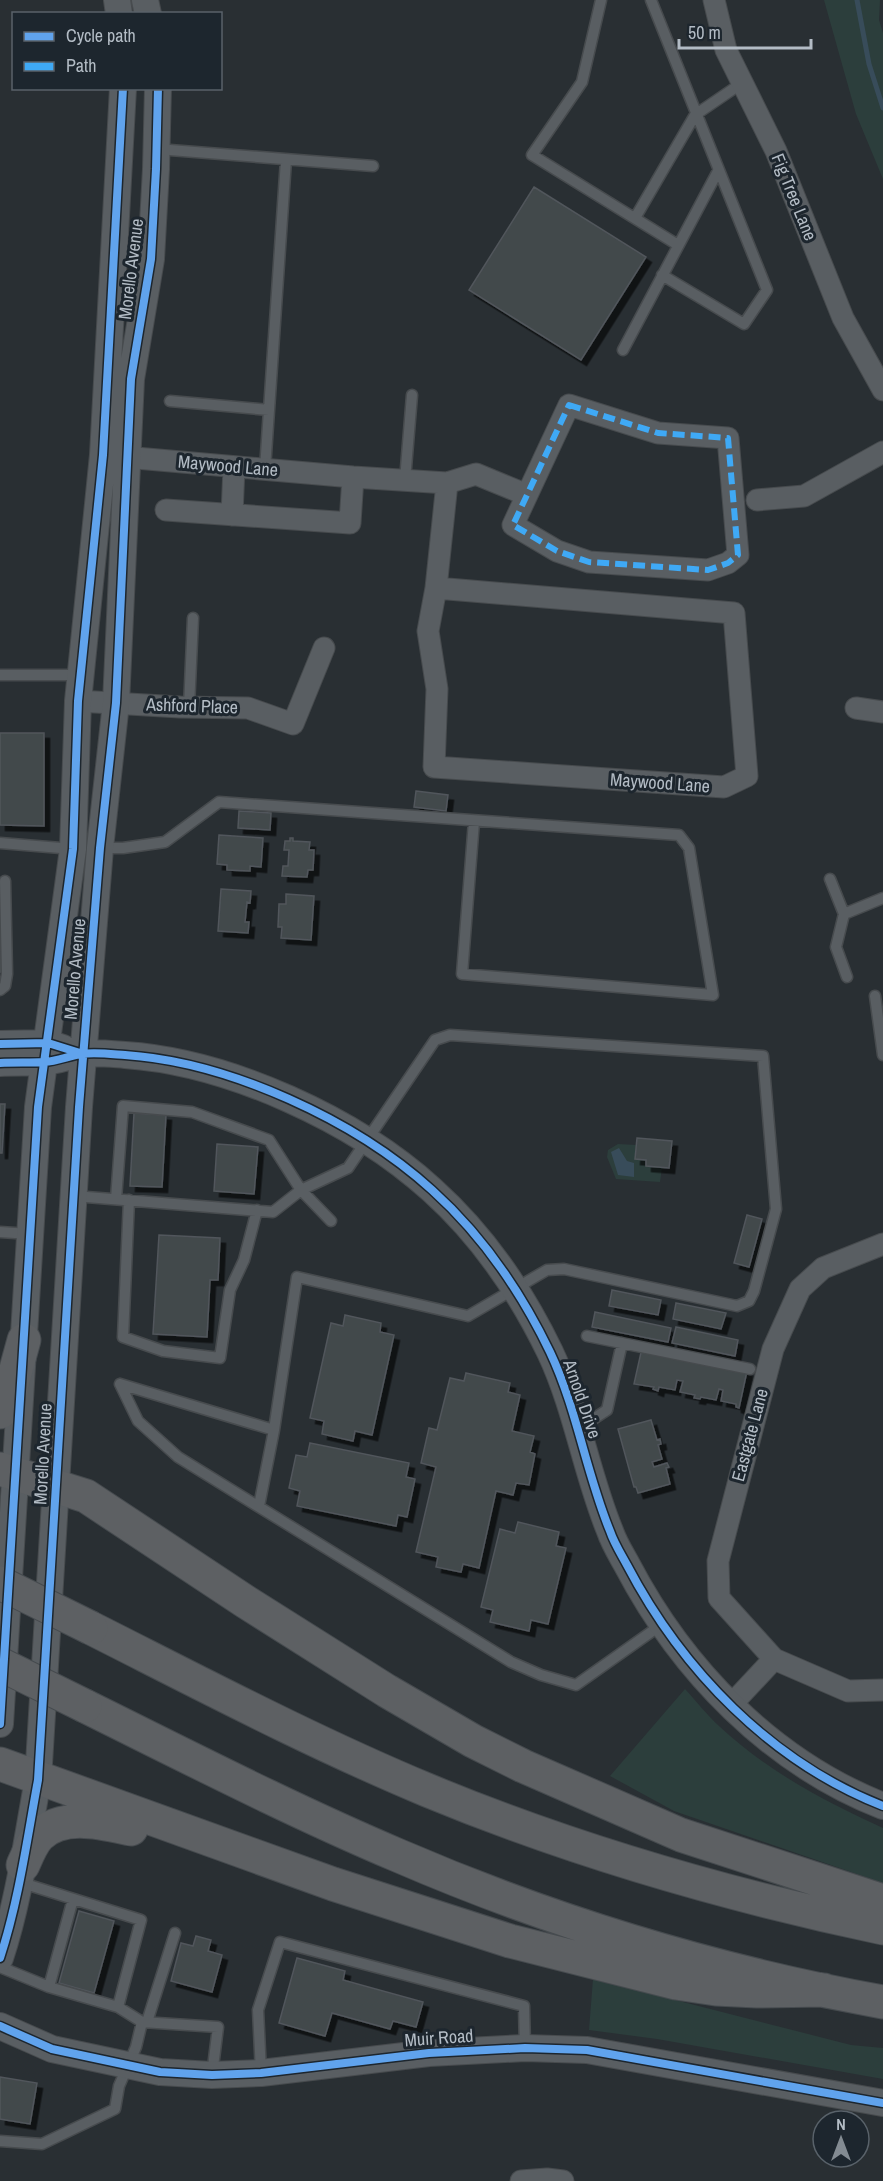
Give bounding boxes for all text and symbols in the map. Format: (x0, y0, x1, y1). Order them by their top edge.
legend (12, 12, 222, 90)
scale bar (679, 12, 811, 50)
text: 50 m (688, 20, 721, 45)
text: Cycle path (66, 23, 136, 48)
text: Path (66, 53, 96, 78)
street label: Fig Tree Lane (766, 150, 823, 244)
street label: Morello Avenue (112, 217, 149, 321)
street label: Maywood Lane (177, 449, 279, 482)
street label: Ashford Place (145, 691, 238, 720)
street label: Maywood Lane (609, 767, 711, 798)
street label: Morello Avenue (58, 917, 91, 1021)
street label: Arnold Drive (557, 1355, 608, 1442)
street label: Eastgate Lane (725, 1386, 774, 1484)
street label: Morello Avenue (27, 1403, 58, 1505)
street label: Muir Road (404, 2023, 474, 2052)
north arrow (811, 2109, 871, 2169)
text: N (836, 2113, 846, 2135)

